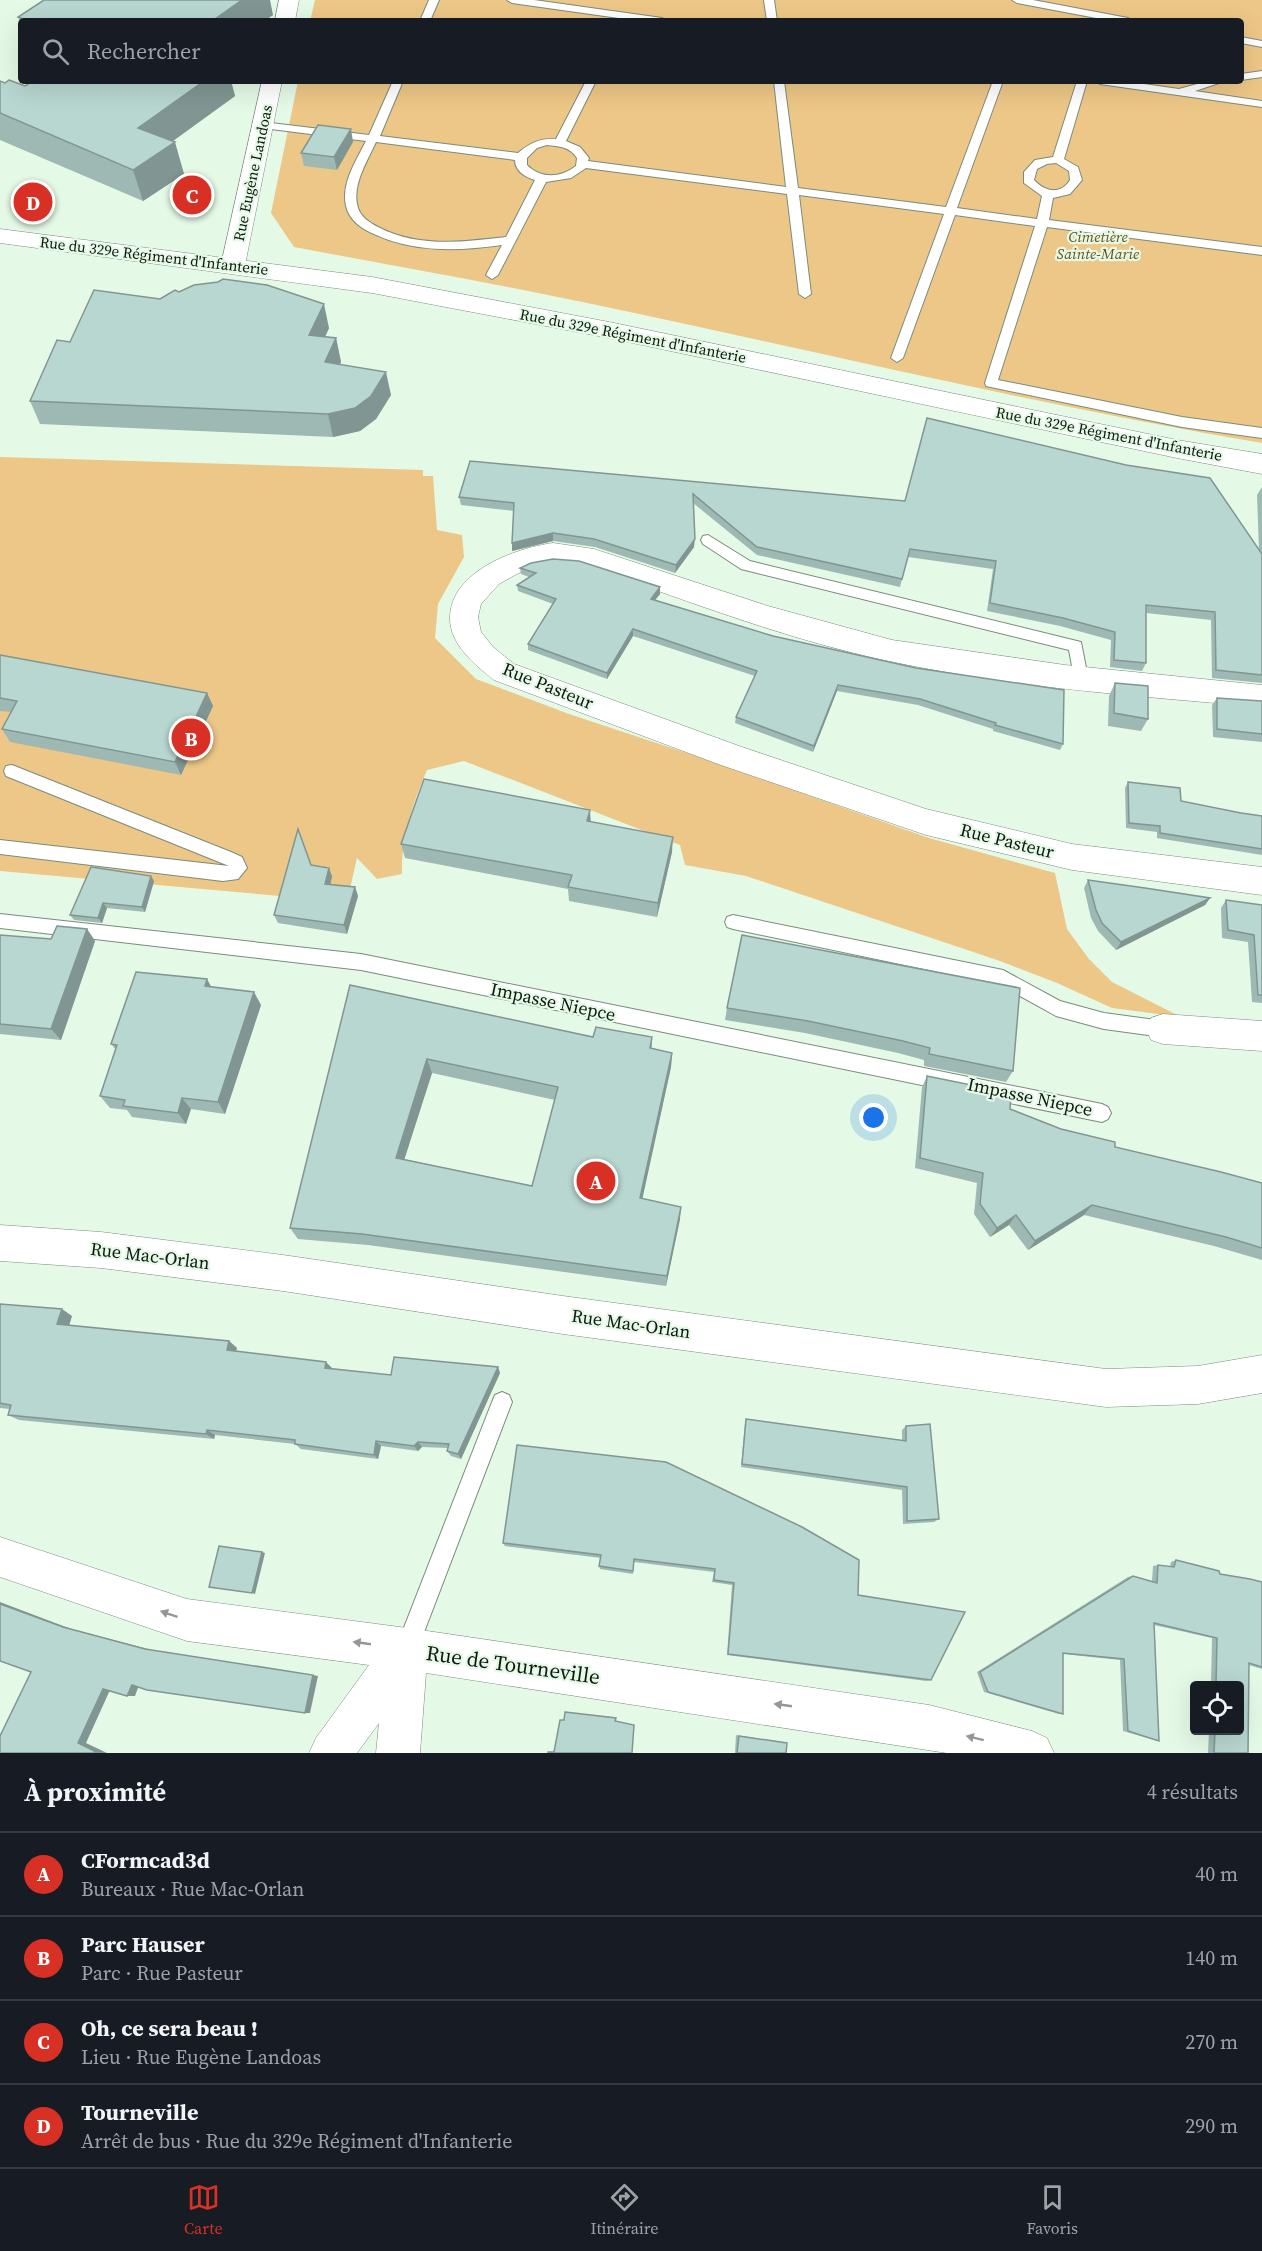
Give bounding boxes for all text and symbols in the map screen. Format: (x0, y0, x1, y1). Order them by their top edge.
search box (18, 18, 1244, 84)
icon: search (39, 35, 72, 68)
text: Rechercher (87, 36, 201, 66)
street label: Rue Eugène Landoas (228, 103, 277, 243)
pin: C (172, 172, 212, 218)
pin: D (14, 180, 52, 224)
park label: Cimetière Sainte-Marie (1057, 226, 1139, 264)
street label: Rue du 329e Régiment d'Infanterie (39, 231, 270, 280)
street label: Rue du 329e Régiment d'Infanterie (518, 303, 748, 368)
street label: Rue du 329e Régiment d'Infanterie (994, 401, 1224, 466)
street label: Rue Pasteur (499, 656, 598, 715)
pin: B (172, 716, 210, 760)
street label: Rue Pasteur (958, 817, 1057, 864)
street label: Impasse Niepce (488, 976, 618, 1027)
street label: Impasse Niepce (965, 1071, 1095, 1122)
your location (859, 1103, 888, 1132)
pin: A (576, 1158, 616, 1204)
street label: Rue Mac-Orlan (89, 1236, 211, 1275)
street label: Rue Mac-Orlan (570, 1303, 692, 1344)
one-way arrow (160, 1609, 178, 1619)
street label: Rue de Tourneville (424, 1638, 602, 1691)
one-way arrow (352, 1639, 371, 1648)
map controls (1190, 1681, 1244, 1735)
button: locate (1190, 1681, 1244, 1735)
one-way arrow (774, 1701, 793, 1710)
one-way arrow (966, 1733, 984, 1743)
text: À proximité (24, 1774, 166, 1810)
text: 4 résultats (1147, 1778, 1238, 1806)
text: CFormcad3d (81, 1845, 210, 1875)
text: A (37, 1860, 50, 1888)
text: 40 m (1195, 1860, 1238, 1888)
text: Bureaux · Rue Mac-Orlan (81, 1875, 304, 1903)
text: Parc Hauser (81, 1929, 205, 1959)
text: B (37, 1944, 50, 1972)
text: 140 m (1185, 1944, 1238, 1972)
text: Parc · Rue Pasteur (81, 1959, 243, 1987)
text: Oh, ce sera beau ! (81, 2013, 258, 2043)
text: C (37, 2028, 50, 2056)
text: 270 m (1185, 2028, 1238, 2056)
text: Lieu · Rue Eugène Landoas (81, 2043, 321, 2071)
text: Tourneville (81, 2097, 198, 2127)
text: D (36, 2112, 51, 2140)
text: 290 m (1185, 2112, 1238, 2140)
text: Arrêt de bus · Rue du 329e Régiment d'Infanterie (81, 2127, 512, 2155)
tab: Carte (184, 2181, 223, 2239)
tab: Itinéraire (591, 2181, 658, 2239)
tab: Favoris (1027, 2181, 1078, 2239)

